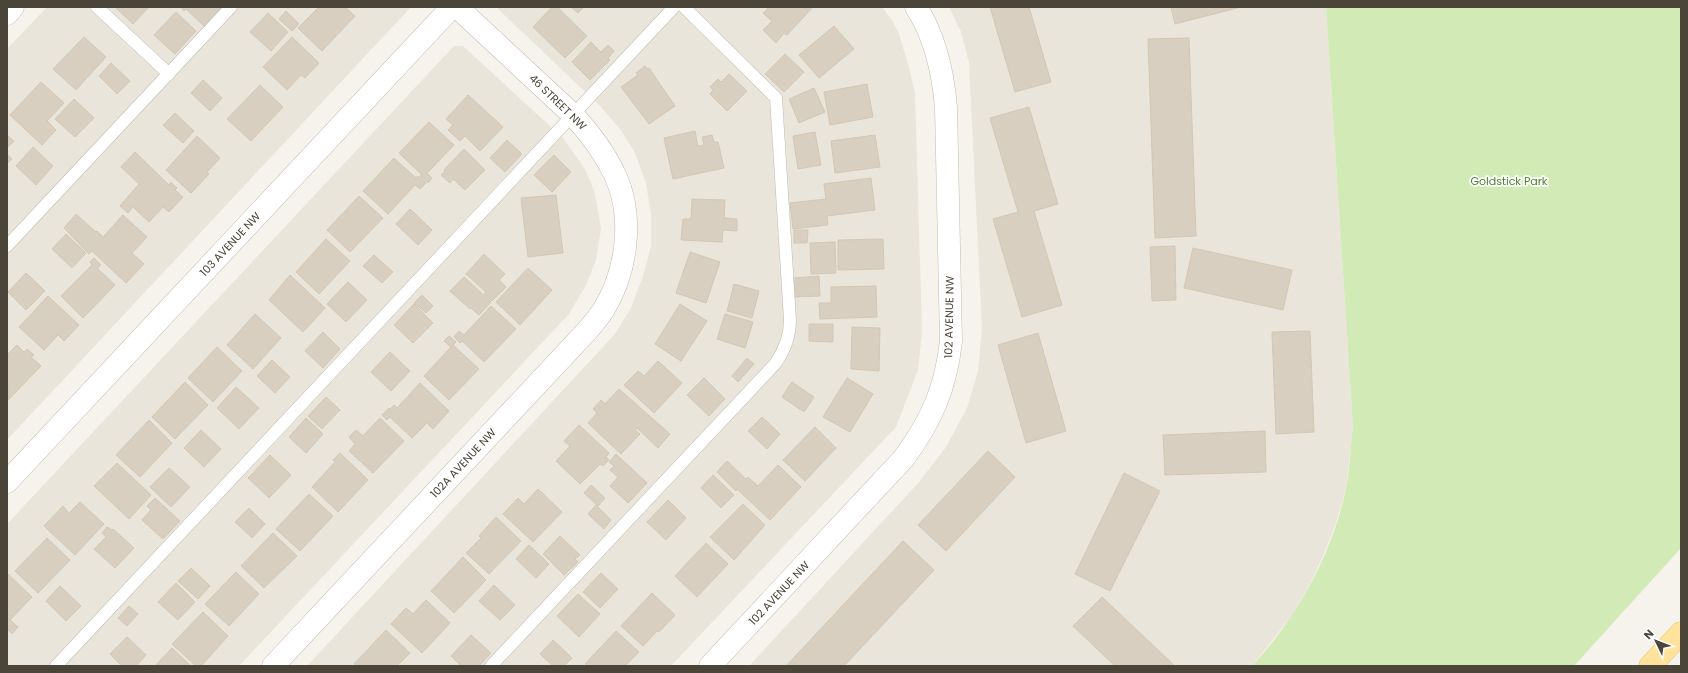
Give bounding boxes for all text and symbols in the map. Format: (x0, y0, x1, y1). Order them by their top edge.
street label: 46 STREET NW (526, 70, 591, 134)
park label: Goldstick Park (1470, 173, 1548, 189)
street label: 103 AVENUE NW (196, 208, 264, 280)
street label: 102 AVENUE NW (940, 275, 958, 358)
street label: 102A AVENUE NW (427, 425, 500, 501)
street label: 102 AVENUE NW (745, 557, 813, 629)
north arrow (1636, 621, 1676, 661)
text: N (1640, 626, 1657, 643)

